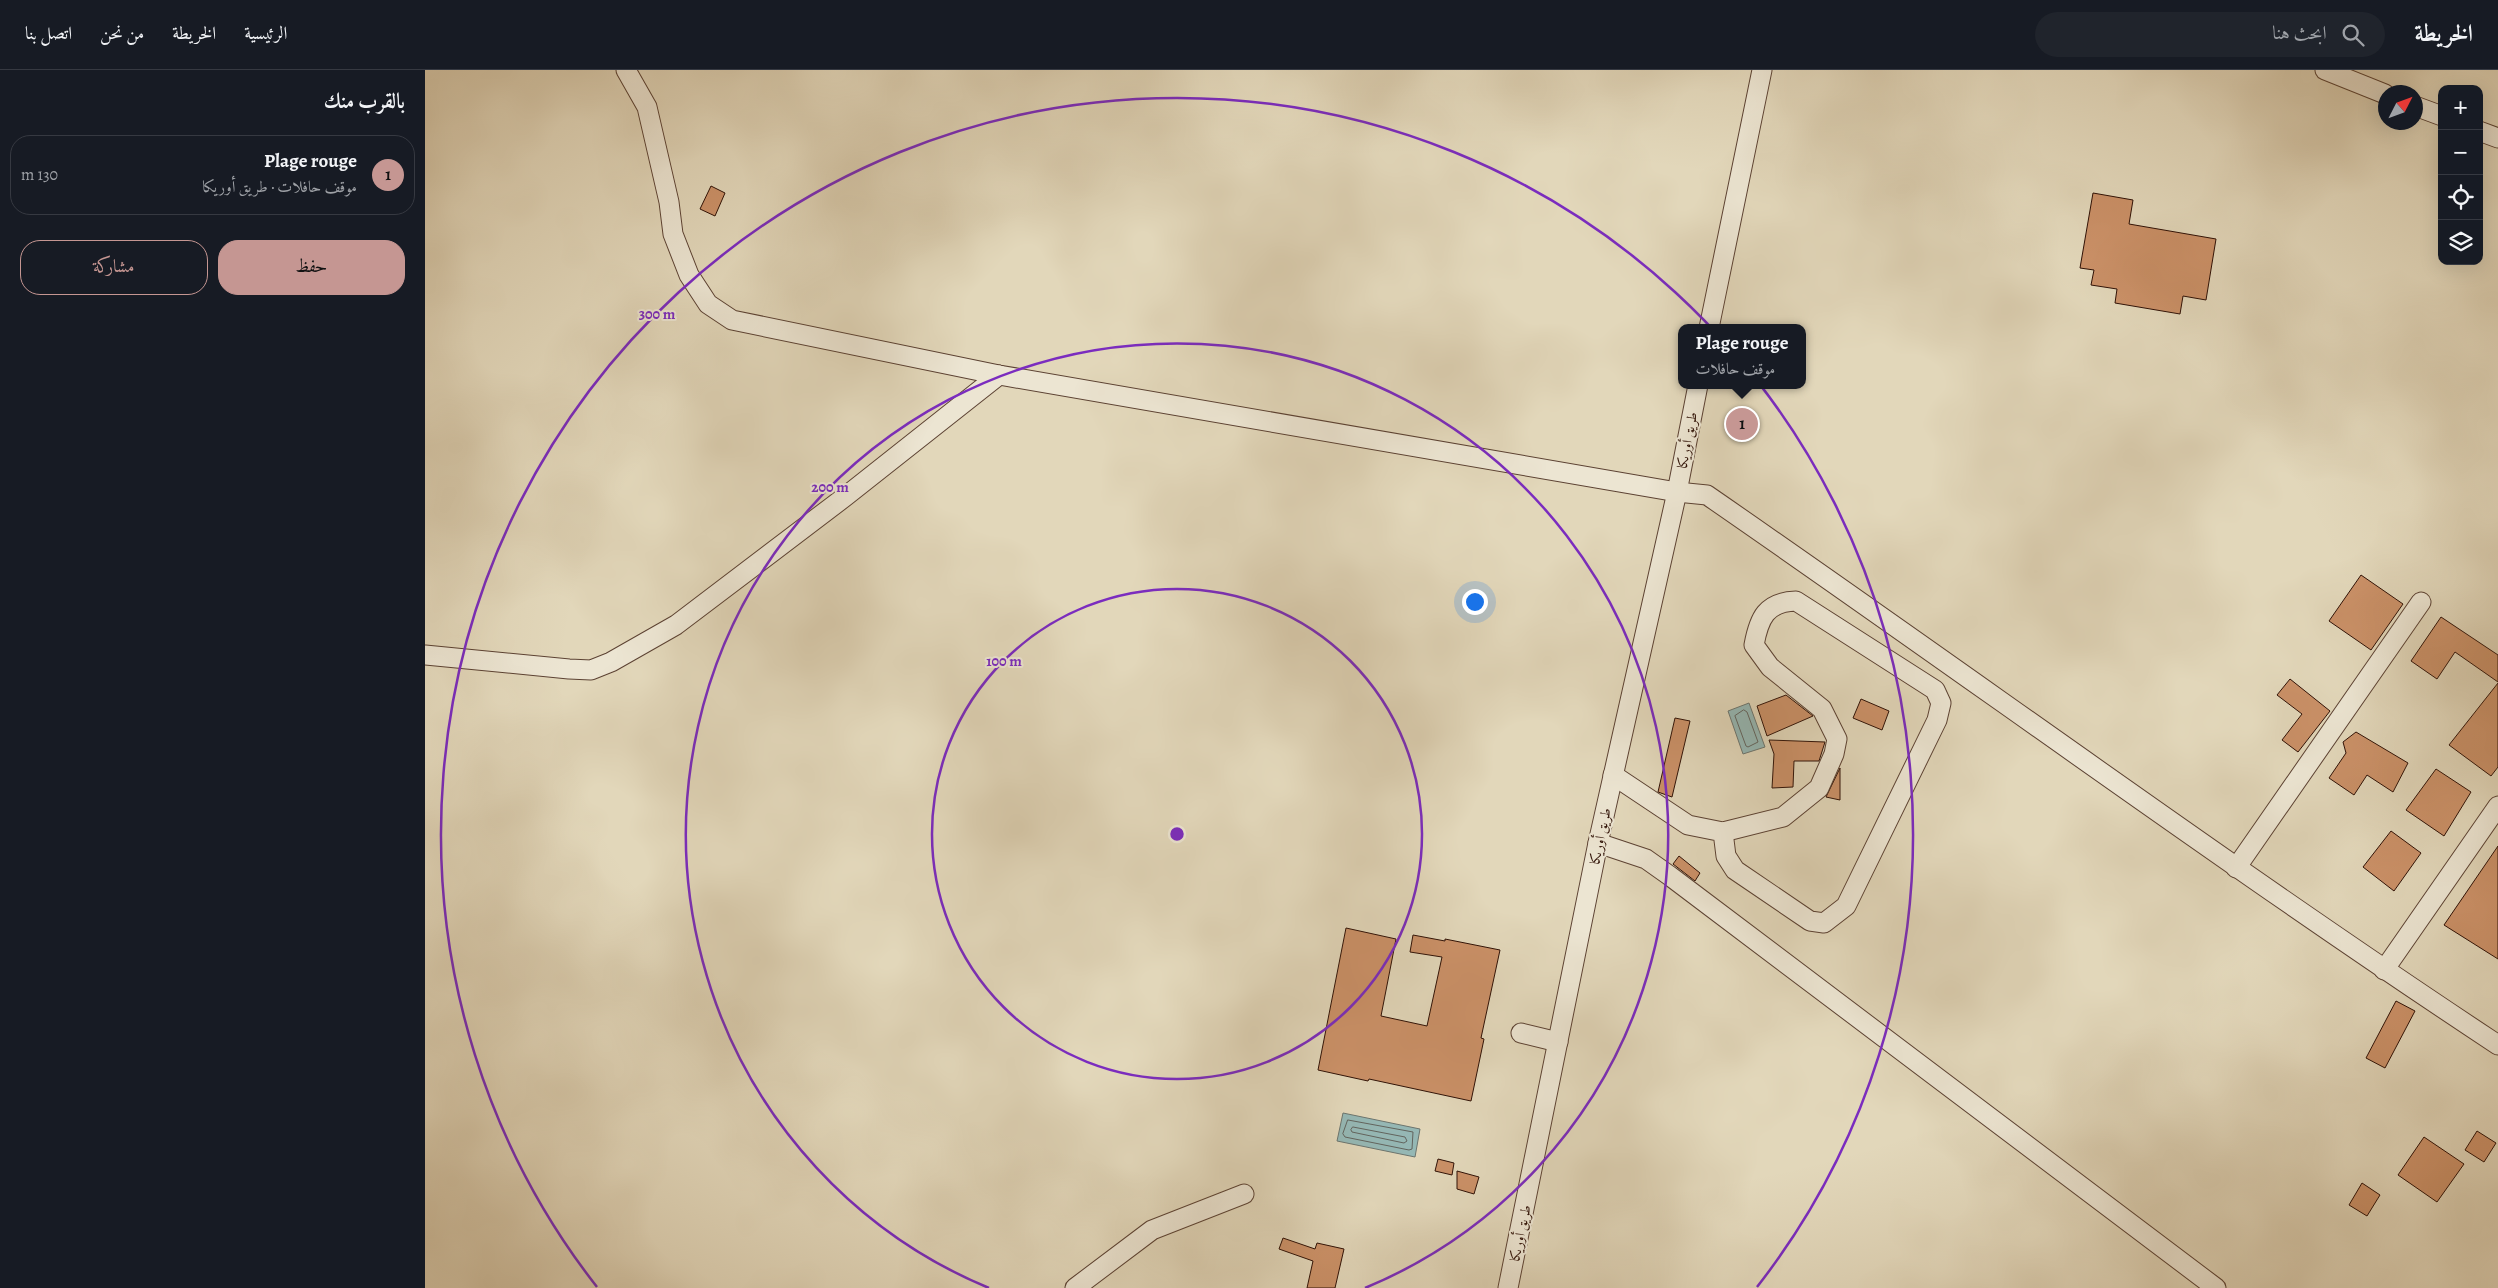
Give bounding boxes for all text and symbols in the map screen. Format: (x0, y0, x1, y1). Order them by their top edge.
search box (2035, 12, 2385, 57)
text: الخريطة (2415, 17, 2473, 49)
text: ابحث هنا (2272, 20, 2327, 46)
text: اتصل بنا (25, 21, 72, 45)
text: من نحن (100, 21, 144, 45)
text: الخريطة (172, 21, 216, 45)
text: الرئيسية (244, 21, 287, 45)
icon: search (2339, 21, 2367, 49)
north arrow (2378, 85, 2423, 130)
map controls (2438, 85, 2483, 265)
button: + (2438, 85, 2483, 130)
text: بالقرب منك (324, 87, 405, 115)
button: − (2438, 130, 2483, 175)
text: Plage rouge (264, 148, 357, 174)
text: 130 m (21, 164, 58, 186)
text: 1 (385, 164, 391, 186)
button: locate (2438, 175, 2483, 220)
text: موقف حافلات · طريق أوريكا (202, 176, 357, 198)
button: layers (2438, 220, 2483, 265)
button: مشاركة (20, 240, 208, 295)
button: حفظ (218, 240, 405, 295)
text: 300 m (639, 304, 676, 324)
popup (1678, 324, 1806, 389)
text: Plage rouge (1696, 330, 1789, 356)
text: موقف حافلات (1696, 358, 1775, 380)
pin: 1 (1726, 405, 1758, 443)
street label: طريق أوريكا (1672, 410, 1702, 470)
text: 200 m (811, 477, 849, 497)
your location (1462, 589, 1488, 615)
text: 100 m (986, 651, 1022, 671)
street label: طريق أوريكا (1584, 806, 1616, 866)
centre of rings (1168, 825, 1186, 843)
street label: طريق أوريكا (1504, 1203, 1536, 1263)

